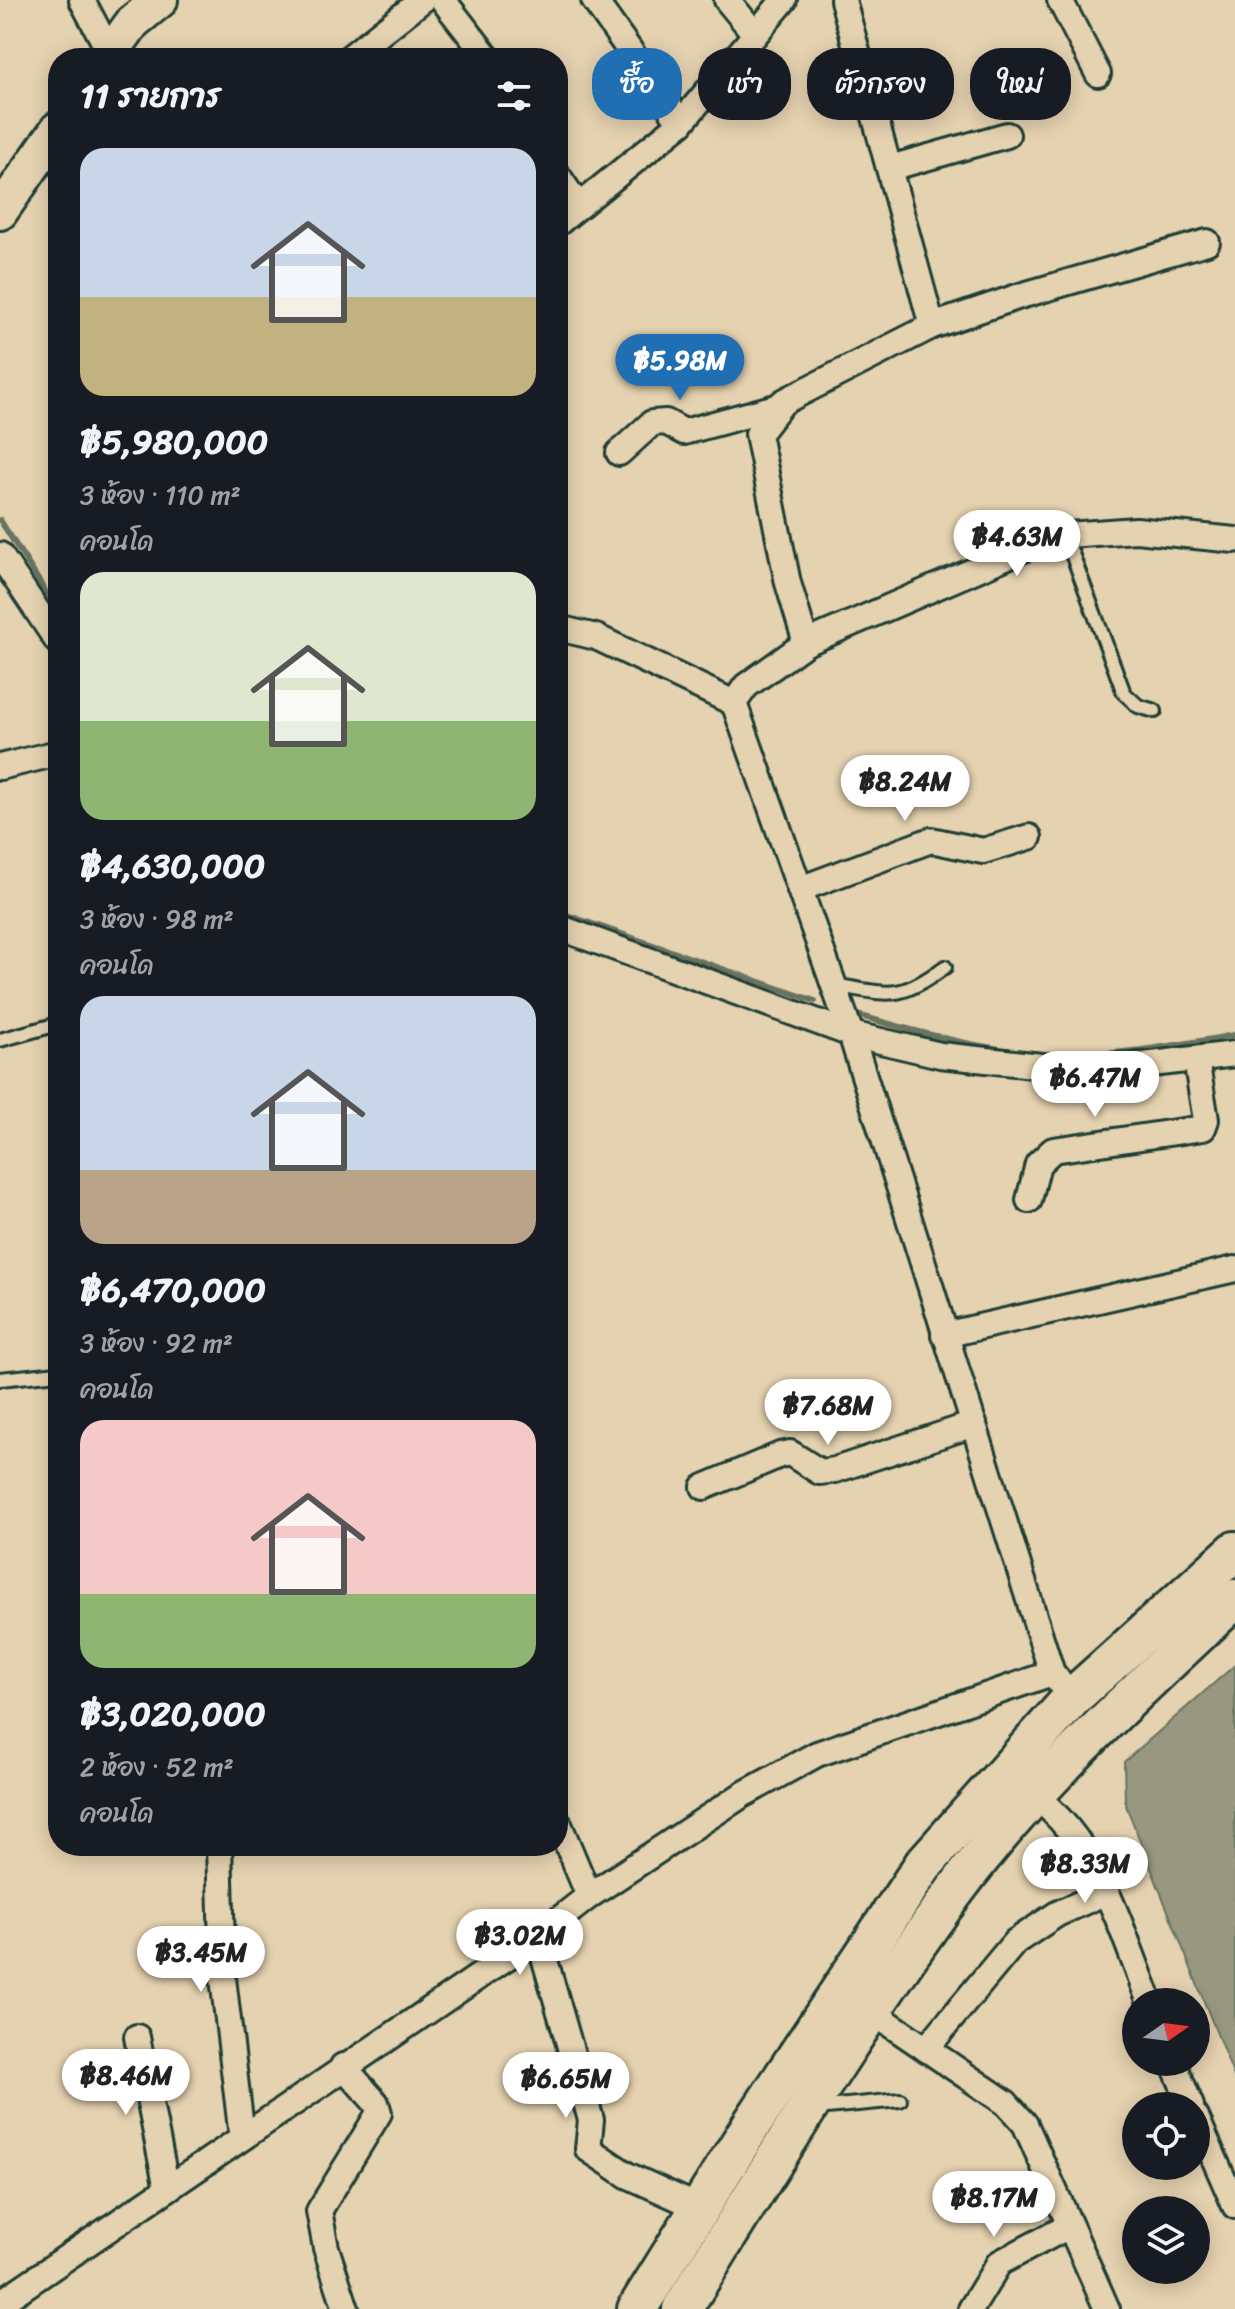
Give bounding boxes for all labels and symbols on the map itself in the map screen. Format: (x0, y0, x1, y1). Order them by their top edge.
pin: ฿5.98M (615, 334, 745, 402)
pin: ฿4.63M (952, 510, 1082, 578)
pin: ฿8.24M (840, 755, 970, 823)
pin: ฿6.47M (1030, 1051, 1160, 1119)
pin: ฿7.68M (763, 1379, 893, 1447)
pin: ฿8.33M (1020, 1837, 1150, 1905)
pin: ฿3.02M (455, 1909, 585, 1977)
pin: ฿3.45M (136, 1926, 266, 1994)
north arrow (1122, 1988, 1210, 2076)
pin: ฿8.46M (61, 2049, 191, 2117)
pin: ฿6.65M (501, 2052, 631, 2120)
pin: ฿8.17M (929, 2171, 1059, 2239)

